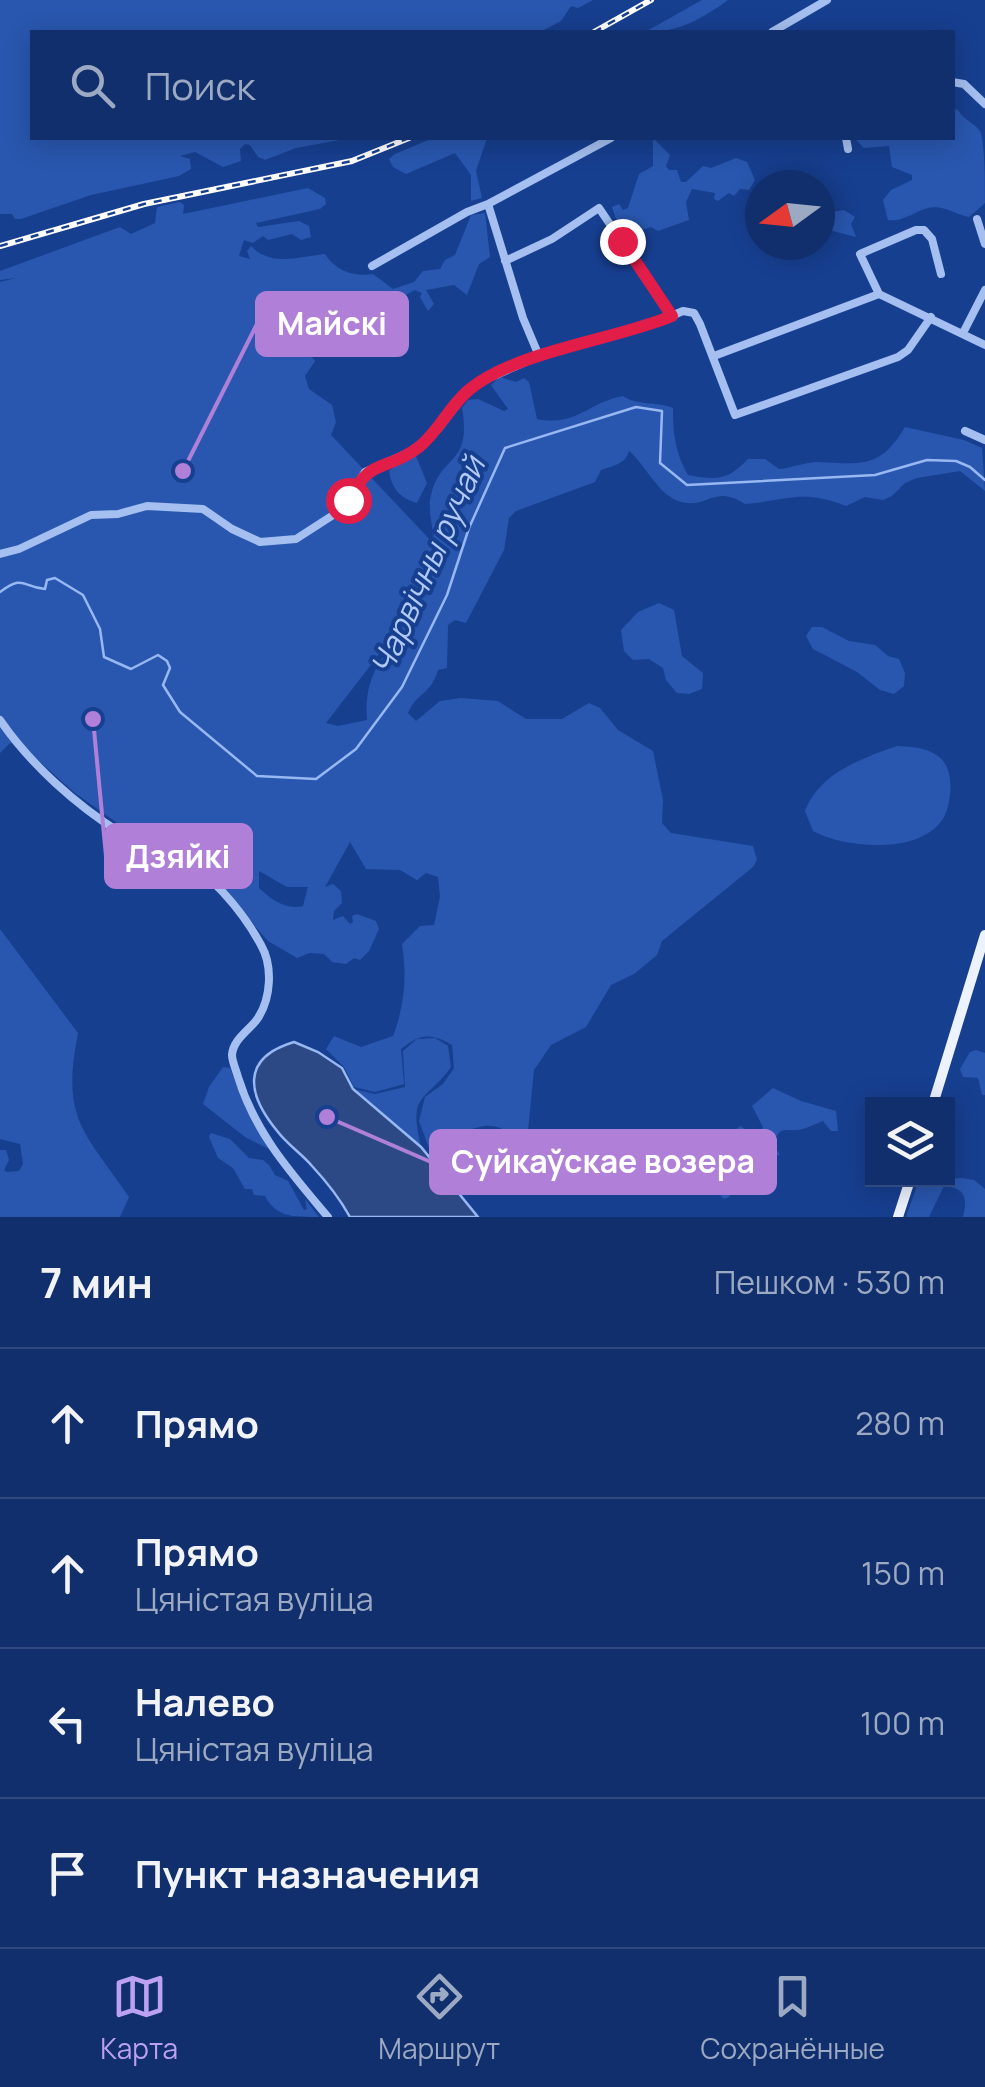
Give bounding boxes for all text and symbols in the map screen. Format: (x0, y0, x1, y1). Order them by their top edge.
search box (30, 30, 955, 140)
icon: search (65, 58, 120, 113)
text: Поиск (145, 59, 255, 111)
north arrow (745, 170, 835, 260)
route end (600, 219, 646, 265)
callout: Майскі (257, 293, 407, 355)
text: Майскі (277, 301, 387, 345)
water label: Чарвічны ручай (359, 447, 496, 682)
route start (326, 478, 372, 524)
callout: Дзяйкі (106, 825, 251, 887)
text: Дзяйкі (125, 834, 231, 878)
map controls (865, 1097, 955, 1187)
button: layers (865, 1097, 955, 1187)
callout: Суйкаўскае возера (431, 1131, 775, 1193)
text: Суйкаўскае возера (451, 1139, 755, 1183)
text: 7 мин (40, 1253, 153, 1311)
text: Пешком · 530 m (714, 1260, 945, 1304)
icon: ahead (40, 1396, 95, 1451)
text: Прямо (135, 1397, 259, 1449)
text: 280 m (855, 1401, 945, 1445)
text: Прямо (135, 1525, 259, 1577)
icon: ahead (40, 1546, 95, 1601)
text: 150 m (861, 1551, 945, 1595)
text: Цяністая вуліца (135, 1577, 374, 1621)
text: Налево (135, 1675, 275, 1727)
icon: left (40, 1696, 95, 1751)
text: 100 m (860, 1701, 945, 1745)
text: Цяністая вуліца (135, 1727, 374, 1771)
icon: arrive (40, 1846, 95, 1901)
text: Пункт назначения (135, 1847, 480, 1899)
tab: Карта (100, 1969, 178, 2067)
tab: Маршрут (378, 1969, 500, 2067)
tab: Сохранённые (701, 1969, 885, 2067)

